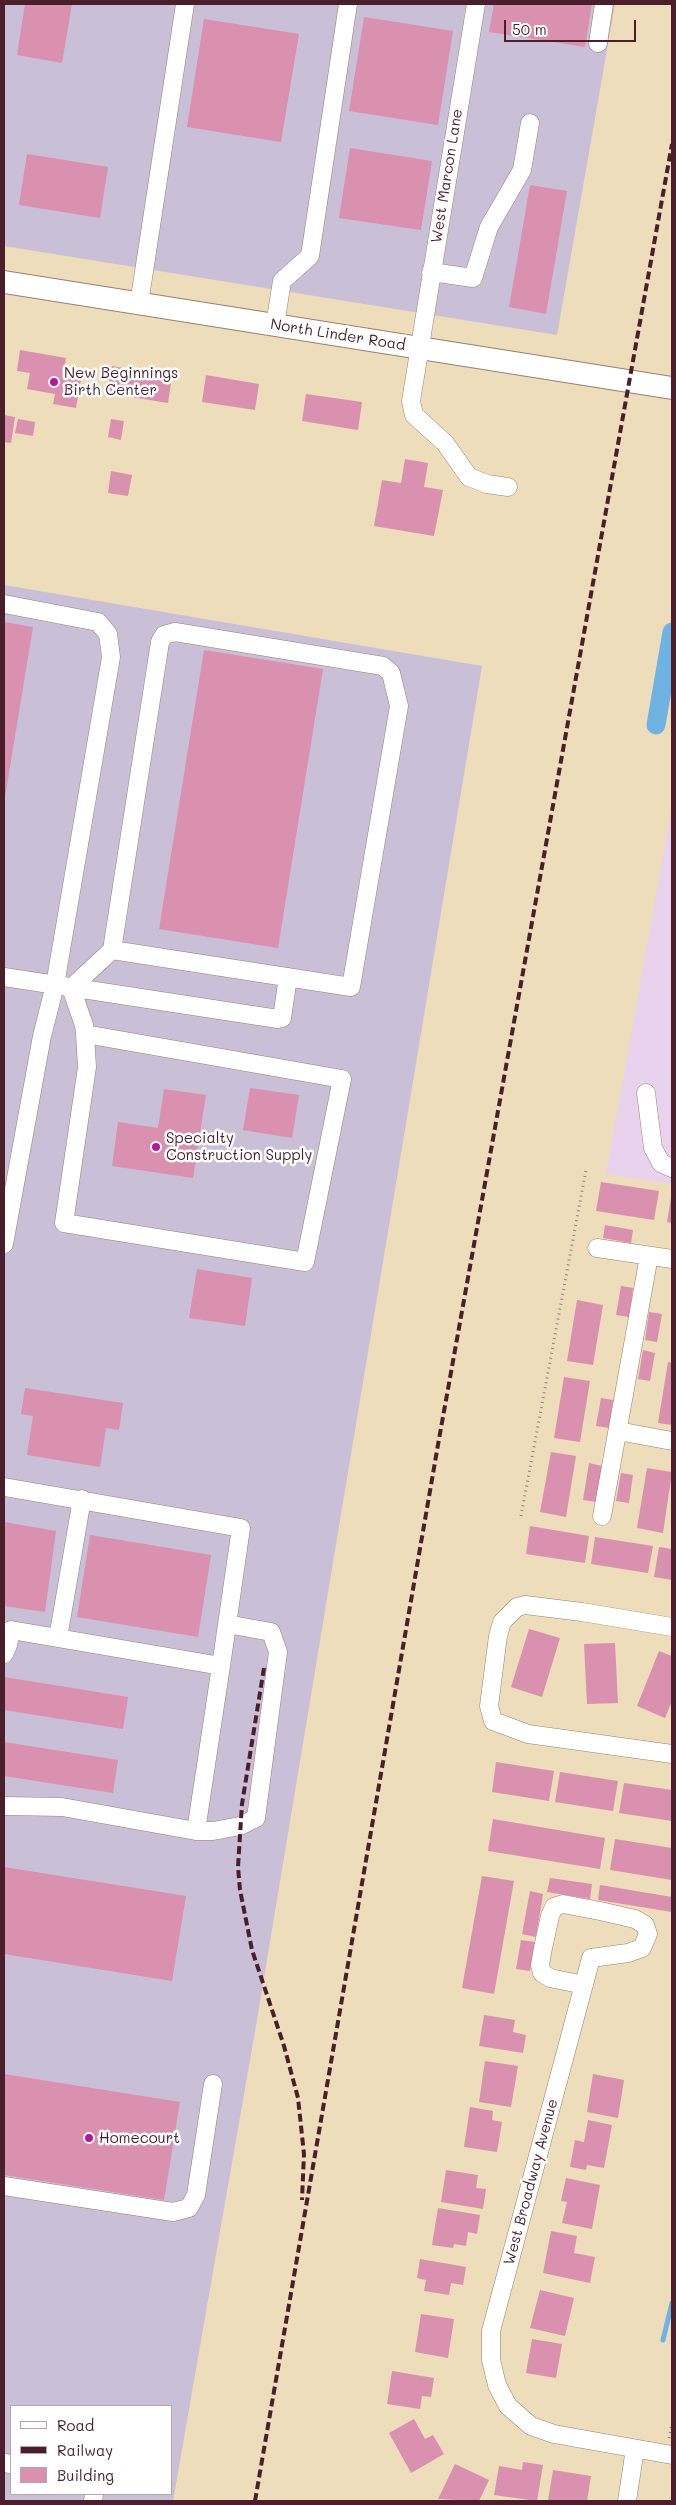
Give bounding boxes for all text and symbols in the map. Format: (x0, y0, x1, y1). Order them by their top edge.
scale bar (506, 10, 638, 42)
text: 50 m (512, 19, 547, 39)
street label: West Marcon Lane (428, 108, 466, 244)
street label: North Linder Road (269, 315, 407, 355)
place label: New Beginnings Birth Center (64, 364, 178, 399)
marker: New Beginnings Birth Center (48, 376, 60, 388)
place label: Specialty Construction Supply (166, 1129, 312, 1164)
marker: Specialty Construction Supply (150, 1141, 162, 1153)
street label: West Broadway Avenue (500, 2097, 562, 2267)
place label: Homecourt (99, 2129, 180, 2147)
marker: Homecourt (83, 2132, 95, 2144)
legend (10, 2405, 172, 2495)
text: Road (57, 2415, 94, 2435)
text: Railway (57, 2440, 113, 2460)
text: Building (57, 2465, 114, 2485)

